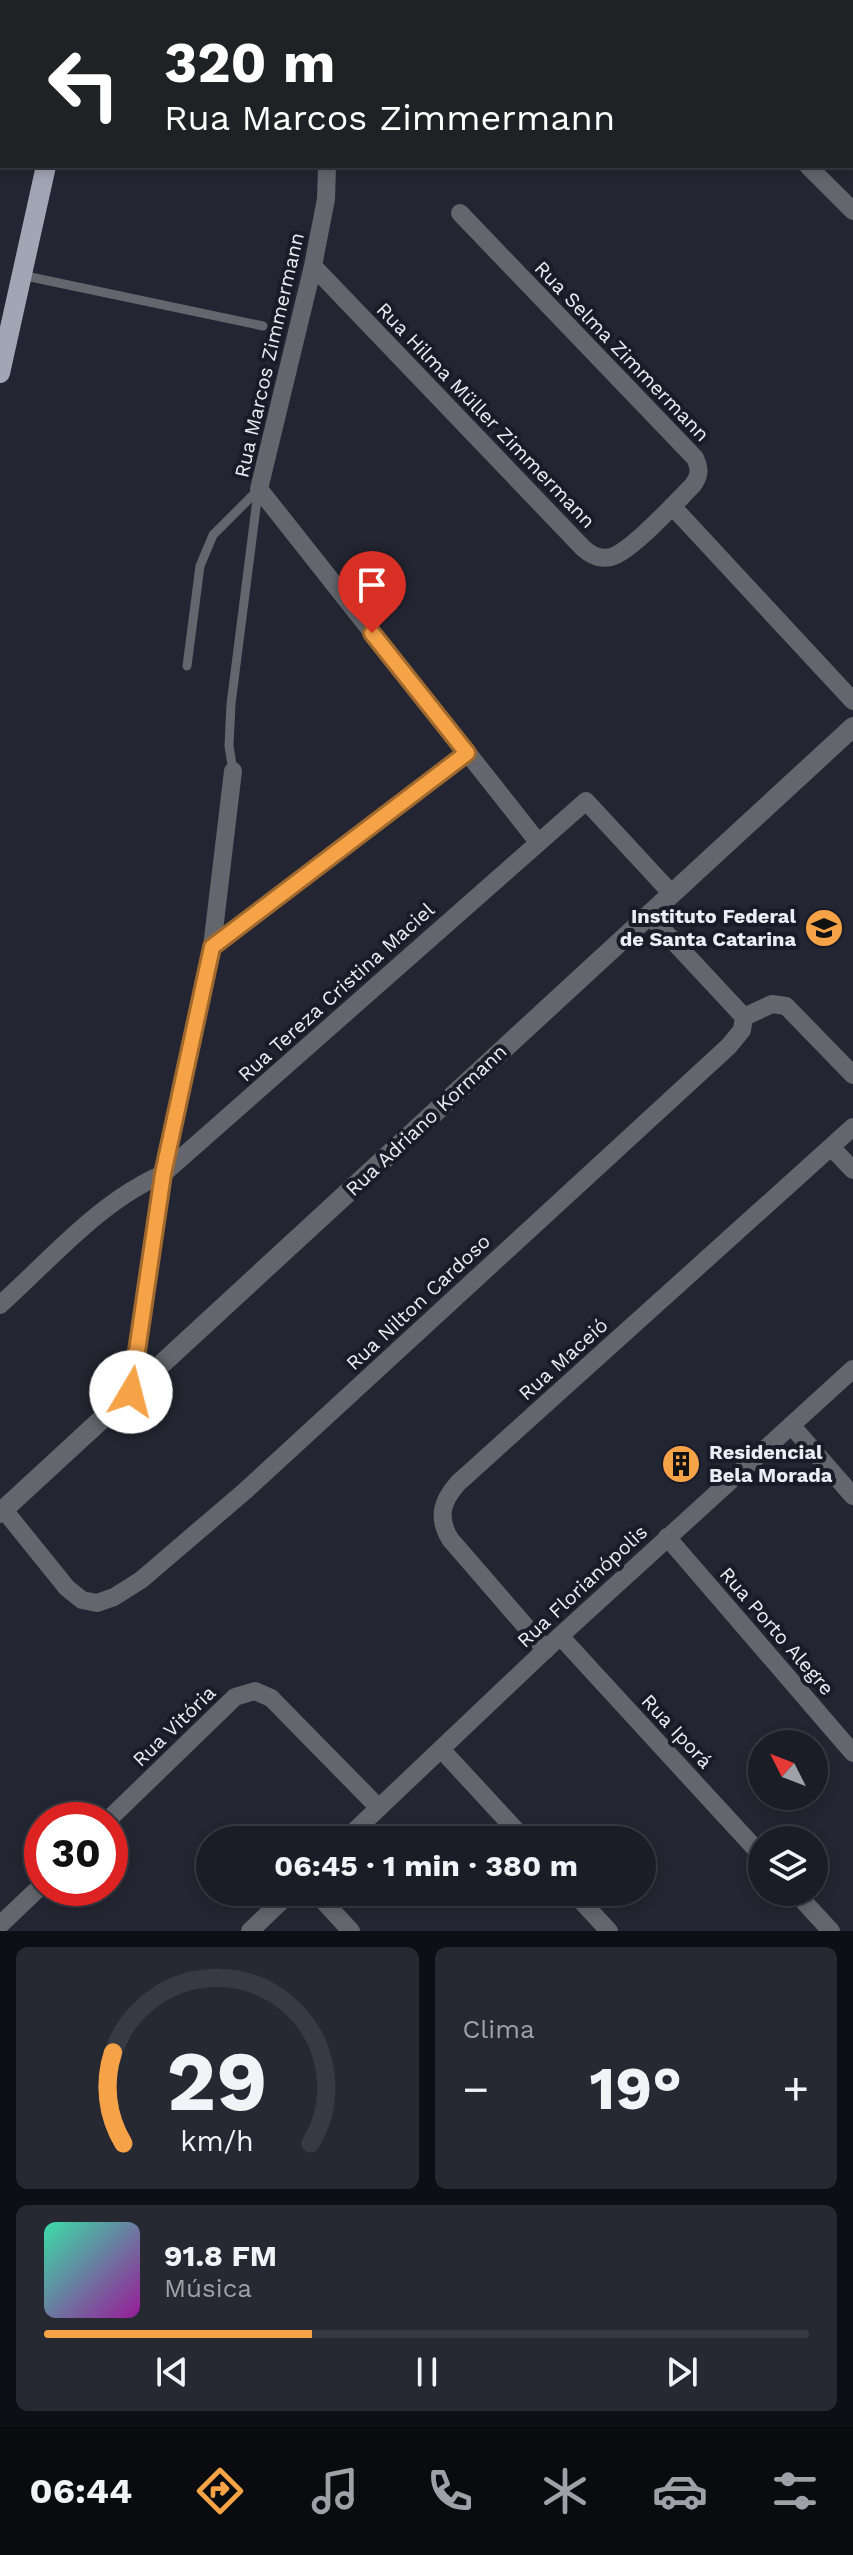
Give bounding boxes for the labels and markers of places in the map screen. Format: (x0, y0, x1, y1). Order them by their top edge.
pin (338, 551, 406, 633)
place label: Instituto Federal de Santa Catarina (620, 904, 796, 951)
school or university icon: Instituto Federal de Santa Catarina (803, 907, 845, 949)
place label: Residencial Bela Morada (709, 1440, 833, 1487)
building icon: Residencial Bela Morada (660, 1443, 702, 1485)

